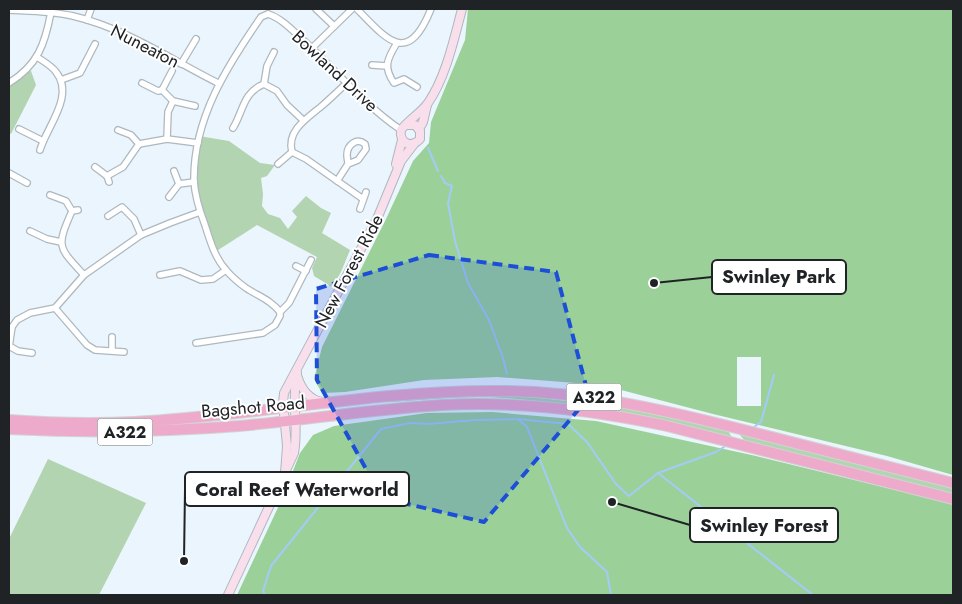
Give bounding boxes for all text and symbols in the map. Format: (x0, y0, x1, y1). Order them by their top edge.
street label: Nuneaton (106, 18, 184, 74)
street label: Bowland Drive (286, 24, 384, 118)
street label: New Forest Ride (308, 210, 390, 332)
callout: Swinley Park (712, 260, 846, 294)
text: Swinley Park (722, 263, 836, 290)
road number: A322 (566, 384, 622, 411)
street label: Bagshot Road (200, 390, 306, 424)
road number: A322 (98, 418, 152, 446)
callout: Coral Reef Waterworld (185, 472, 409, 506)
text: Coral Reef Waterworld (195, 476, 399, 503)
callout: Swinley Forest (690, 508, 838, 542)
text: Swinley Forest (700, 512, 828, 539)

